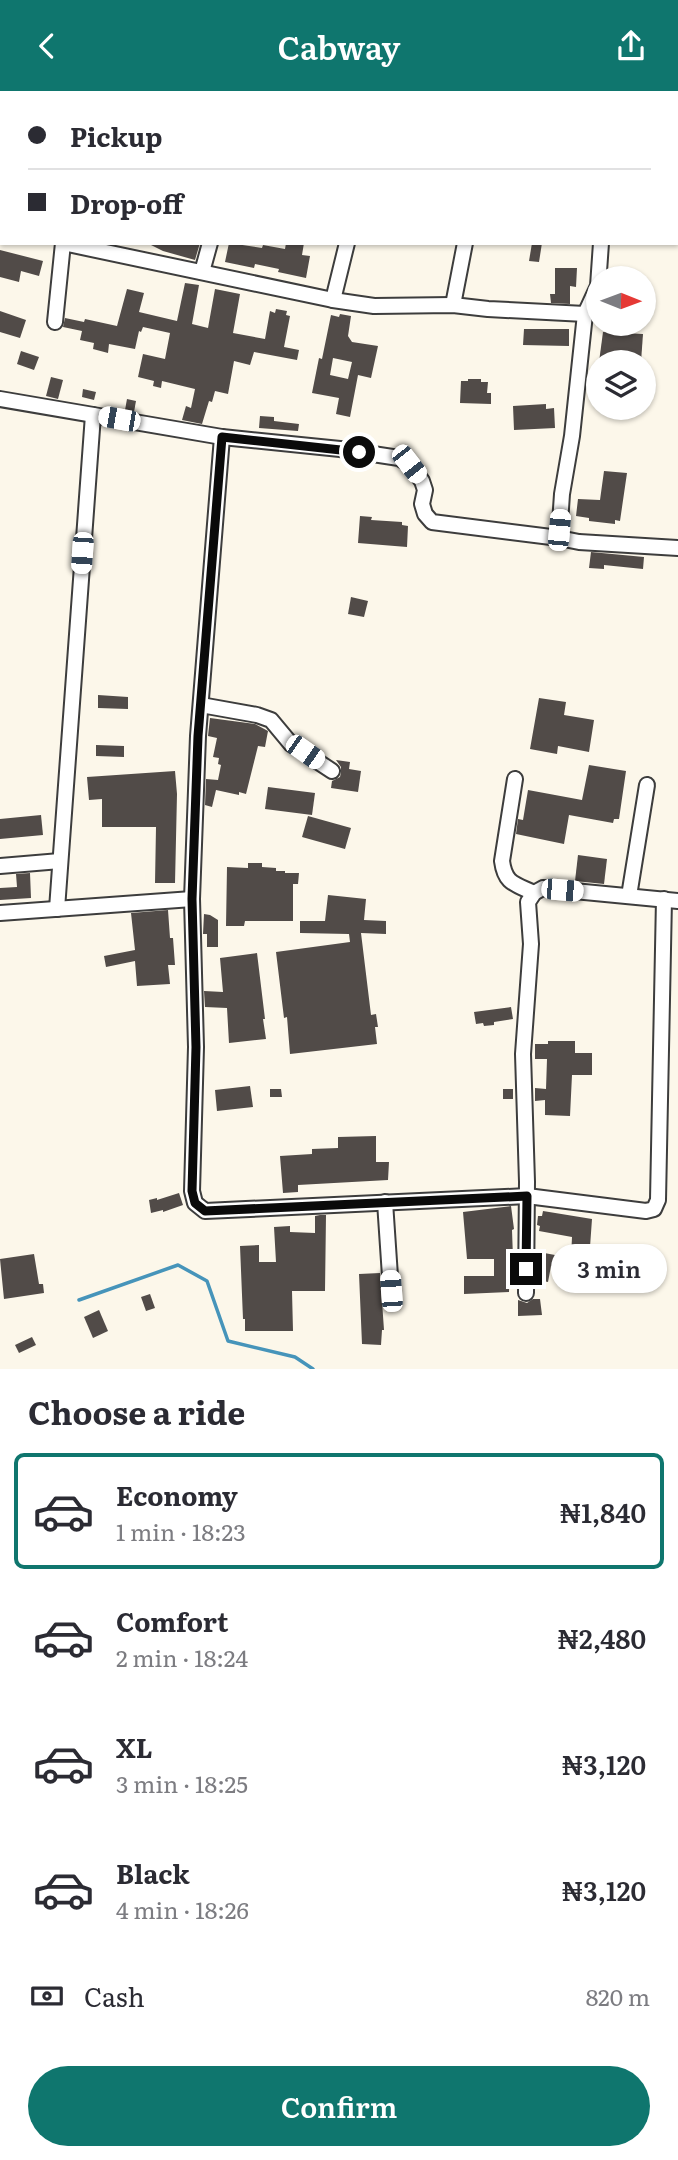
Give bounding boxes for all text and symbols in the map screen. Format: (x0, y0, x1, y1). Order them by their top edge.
text: Cabway (278, 22, 400, 70)
icon: back (28, 27, 66, 65)
icon: share (612, 27, 650, 65)
text: Pickup (70, 116, 162, 155)
text: Drop-off (70, 183, 183, 222)
north arrow (586, 266, 656, 336)
map controls (586, 266, 656, 420)
button: layers (586, 350, 656, 420)
car (97, 405, 142, 433)
route start (343, 436, 375, 468)
car (388, 441, 431, 487)
car (547, 508, 572, 552)
car (71, 531, 94, 575)
car (282, 731, 329, 773)
car (541, 878, 584, 902)
callout: 3 min (550, 1245, 666, 1293)
text: 3 min (577, 1251, 641, 1285)
route end (510, 1253, 542, 1285)
car (380, 1269, 403, 1313)
text: Choose a ride (28, 1387, 245, 1435)
text: Economy (116, 1475, 238, 1514)
icon: car (32, 1480, 95, 1543)
text: ₦1,840 (559, 1492, 646, 1531)
text: 1 min · 18:23 (116, 1514, 246, 1548)
text: Comfort (116, 1601, 228, 1640)
icon: car (32, 1606, 95, 1669)
text: ₦2,480 (557, 1618, 646, 1657)
text: 2 min · 18:24 (116, 1640, 248, 1674)
text: XL (116, 1727, 153, 1766)
icon: car (32, 1732, 95, 1795)
text: ₦3,120 (561, 1744, 646, 1783)
text: 3 min · 18:25 (116, 1766, 248, 1800)
text: Black (116, 1853, 190, 1892)
icon: car (32, 1858, 95, 1921)
text: ₦3,120 (561, 1870, 646, 1909)
text: 4 min · 18:26 (116, 1892, 249, 1926)
text: Cash (84, 1976, 145, 2015)
icon: cash (28, 1977, 66, 2015)
text: 820 m (586, 1979, 650, 2013)
button: Confirm (28, 2066, 650, 2146)

